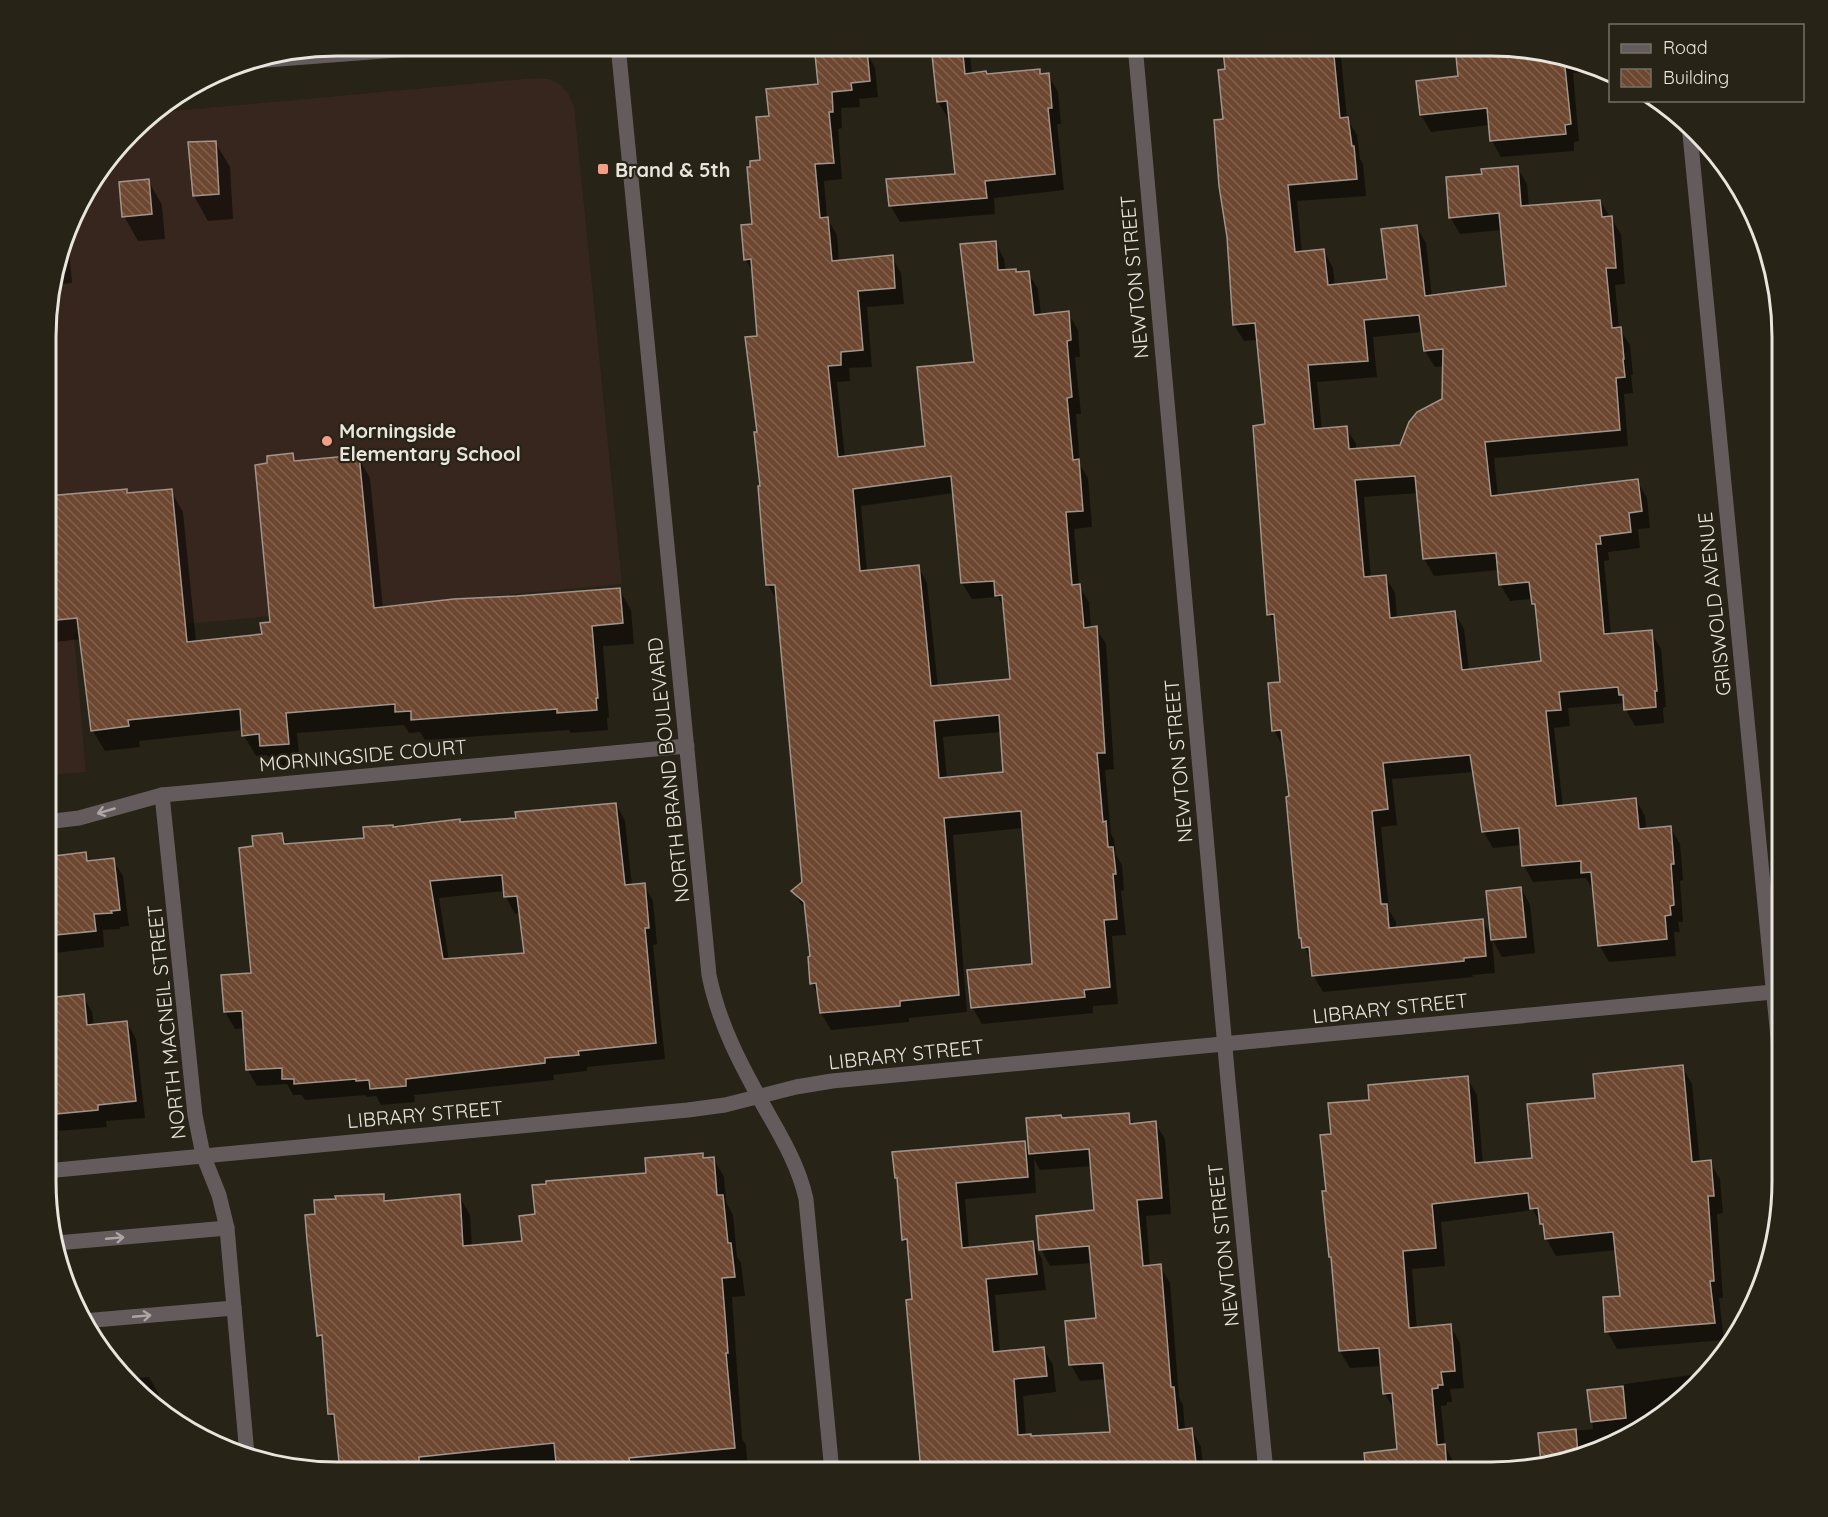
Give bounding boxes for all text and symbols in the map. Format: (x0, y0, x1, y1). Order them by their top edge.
legend (1609, 24, 1804, 102)
text: Road (1663, 36, 1708, 59)
text: Building (1663, 66, 1729, 89)
place label: Brand & 5th (615, 157, 730, 182)
marker: Brand & 5th (596, 162, 610, 176)
street label: NEWTON STREET (1114, 194, 1154, 360)
place label: Morningside Elementary School (339, 418, 521, 466)
marker: Morningside Elementary School (320, 434, 334, 448)
street label: GRISWOLD AVENUE (1692, 511, 1736, 697)
street label: NORTH BRAND BOULEVARD (642, 636, 694, 904)
street label: NEWTON STREET (1158, 678, 1198, 844)
street label: MORNINGSIDE COURT (258, 733, 468, 777)
one-way arrow (97, 806, 116, 817)
street label: NORTH MACNEIL STREET (141, 903, 191, 1141)
street label: LIBRARY STREET (1311, 987, 1469, 1029)
street label: LIBRARY STREET (827, 1033, 985, 1075)
street label: LIBRARY STREET (346, 1095, 504, 1133)
street label: NEWTON STREET (1202, 1162, 1244, 1328)
one-way arrow (105, 1232, 125, 1243)
one-way arrow (131, 1310, 151, 1321)

